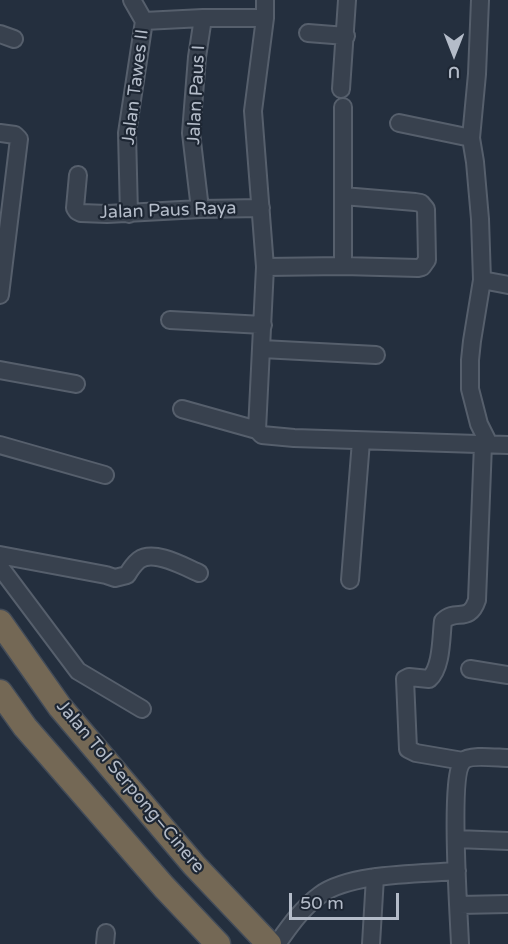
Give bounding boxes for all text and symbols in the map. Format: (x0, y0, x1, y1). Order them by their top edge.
north arrow (424, 24, 484, 84)
street label: Jalan Tawes II (118, 28, 154, 146)
street label: Jalan Paus I (184, 45, 210, 145)
text: U (448, 62, 460, 82)
street label: Jalan Paus Raya (99, 198, 237, 224)
street label: Jalan Tol Serpong–Cinere (51, 696, 209, 878)
scale bar (292, 881, 402, 919)
text: 50 m (300, 892, 344, 914)

